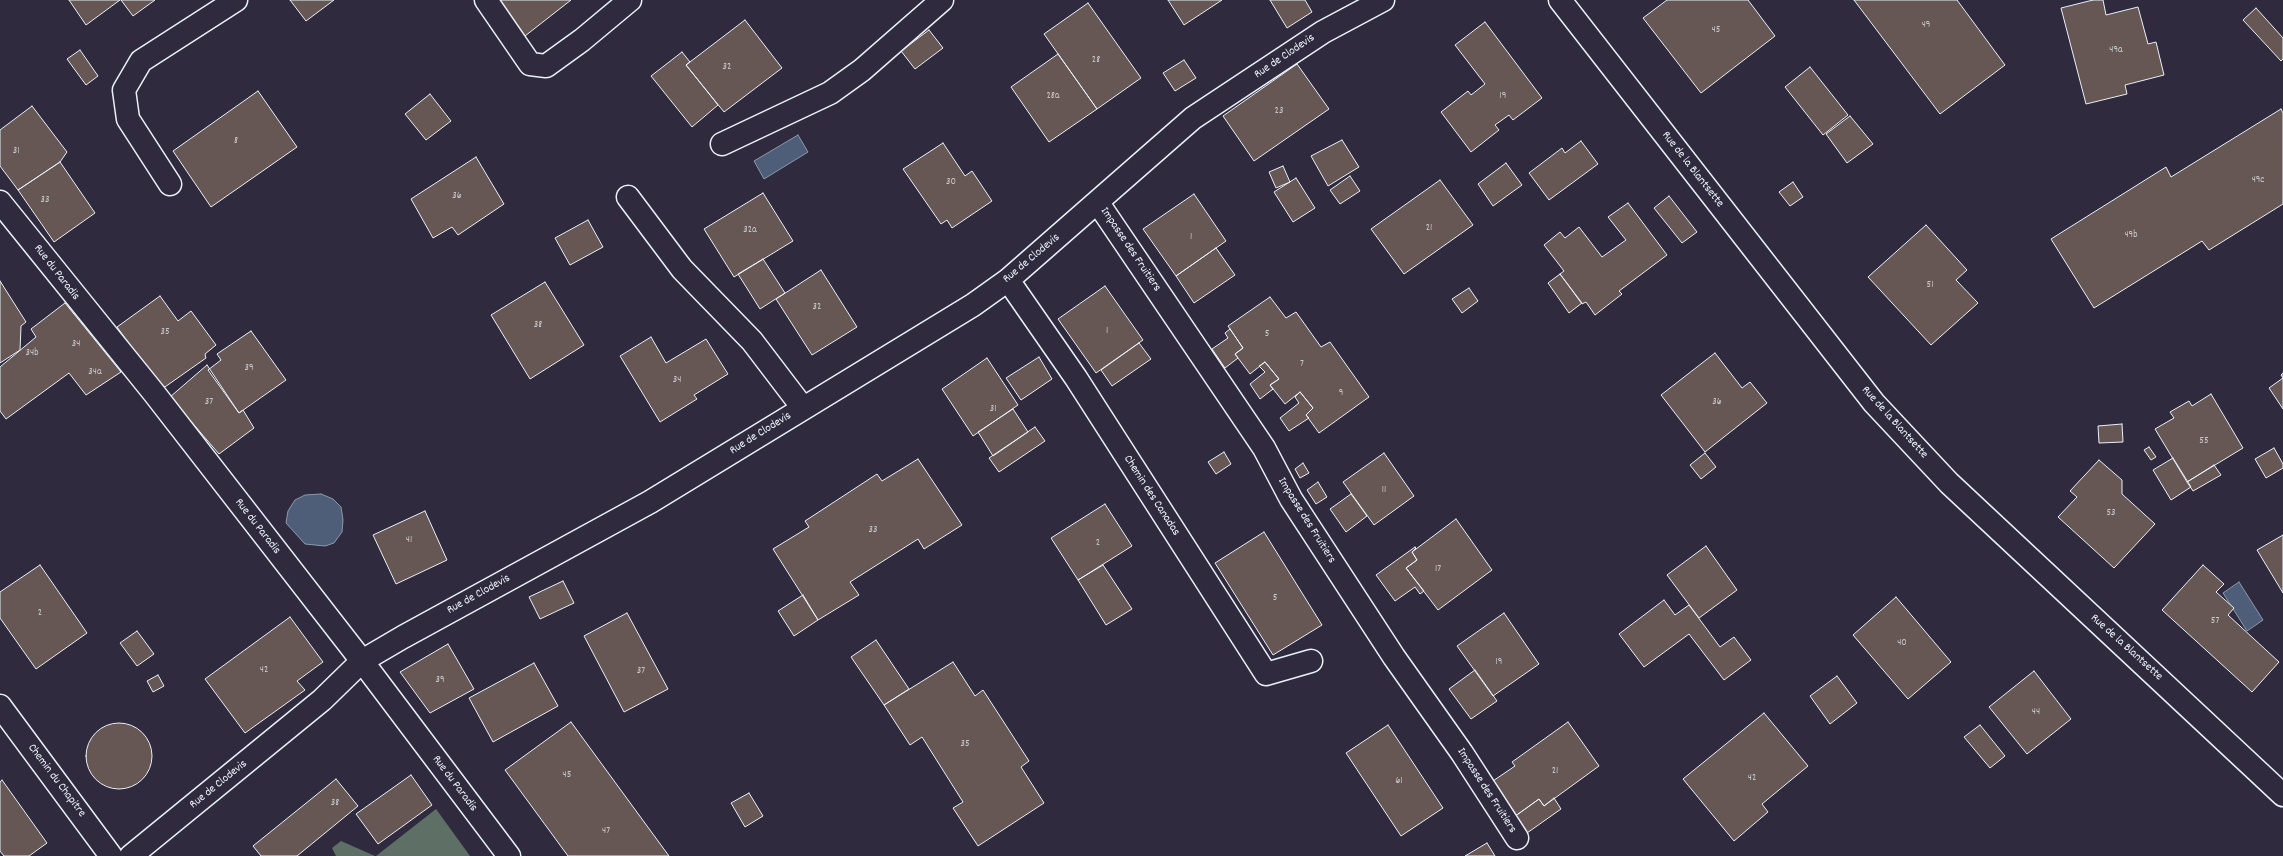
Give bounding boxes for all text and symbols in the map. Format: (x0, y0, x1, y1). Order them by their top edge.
house number: 49 (1922, 20, 1930, 32)
house number: 45 (1712, 25, 1720, 37)
street label: Rue de Clodevis (1252, 31, 1318, 83)
house number: 49a (2109, 45, 2123, 57)
house number: 28 (1092, 55, 1100, 67)
house number: 32 (723, 62, 731, 74)
house number: 28a (1046, 91, 1060, 103)
house number: 19 (1500, 91, 1506, 103)
house number: 23 (1275, 106, 1283, 118)
street label: Rue de la Blantsette (1658, 129, 1726, 211)
house number: 8 (234, 136, 238, 148)
house number: 31 (13, 146, 19, 158)
house number: 49c (2252, 175, 2264, 187)
house number: 30 (946, 177, 956, 189)
house number: 36 (452, 191, 462, 203)
house number: 33 (41, 195, 49, 207)
street label: Impasse des Fruitiers (1096, 205, 1164, 295)
house number: 21 (1426, 223, 1432, 235)
house number: 32a (743, 225, 757, 237)
house number: 49b (2124, 230, 2138, 242)
street label: Rue de Clodevis (1001, 231, 1063, 287)
house number: 1 (1190, 232, 1192, 244)
street label: Rue du Paradis (30, 242, 82, 304)
house number: 51 (1927, 280, 1933, 292)
house number: 32 (813, 302, 821, 314)
house number: 38 (534, 320, 542, 332)
house number: 1 (1106, 326, 1108, 338)
house number: 35 (160, 327, 170, 339)
house number: 5 (1265, 329, 1269, 341)
house number: 34 (72, 339, 80, 351)
house number: 34b (26, 348, 38, 360)
house number: 7 (1300, 359, 1304, 371)
house number: 39 (244, 363, 254, 375)
house number: 34a (88, 367, 102, 379)
house number: 34 (673, 375, 681, 387)
street label: Rue de la Blantsette (1858, 384, 1930, 462)
house number: 9 (1339, 388, 1343, 400)
house number: 37 (205, 397, 213, 409)
house number: 36 (1712, 397, 1722, 409)
house number: 31 (990, 404, 996, 416)
street label: Rue de Clodevis (728, 409, 794, 459)
house number: 55 (2199, 436, 2209, 448)
street label: Chemin des Canadas (1120, 453, 1182, 539)
street label: Impasse des Fruitiers (1274, 475, 1338, 567)
house number: 11 (1382, 485, 1386, 497)
street label: Rue du Paradis (231, 496, 283, 558)
house number: 53 (2106, 508, 2116, 520)
house number: 33 (869, 525, 877, 537)
house number: 41 (406, 535, 412, 547)
house number: 2 (1096, 538, 1100, 550)
house number: 17 (1435, 564, 1441, 576)
street label: Rue de Clodevis (445, 572, 513, 618)
house number: 5 (1273, 593, 1277, 605)
house number: 2 (38, 608, 42, 620)
street label: Rue de la Blantsette (2087, 612, 2165, 684)
house number: 57 (2211, 616, 2219, 628)
house number: 40 (1897, 638, 1907, 650)
house number: 19 (1496, 657, 1502, 669)
house number: 42 (260, 665, 268, 677)
house number: 37 (637, 666, 645, 678)
house number: 39 (435, 675, 445, 687)
house number: 44 (2032, 707, 2040, 719)
house number: 35 (960, 739, 970, 751)
street label: Chemin du Chapitre (24, 742, 88, 820)
street label: Impasse des Fruitiers (1453, 746, 1519, 836)
street label: Rue du Paradis (428, 753, 480, 815)
street label: Rue de Clodevis (187, 757, 251, 813)
house number: 21 (1552, 766, 1558, 778)
house number: 45 (563, 770, 571, 782)
house number: 42 (1748, 773, 1756, 785)
house number: 61 (1395, 776, 1403, 788)
house number: 38 (331, 798, 339, 810)
house number: 47 (602, 826, 610, 838)

